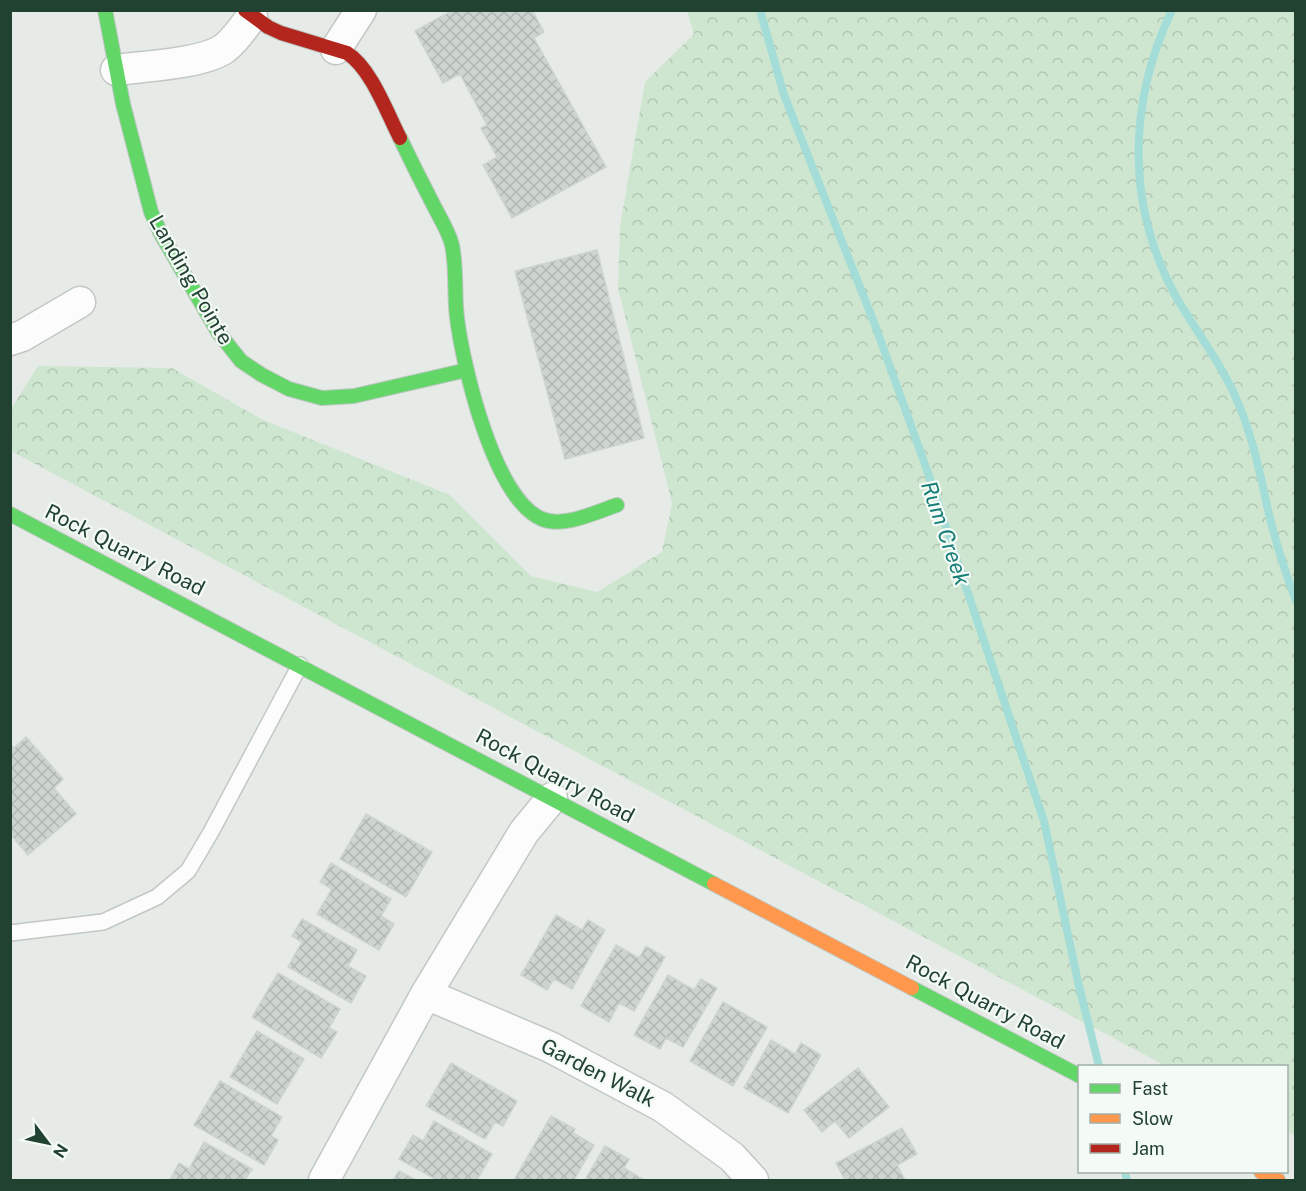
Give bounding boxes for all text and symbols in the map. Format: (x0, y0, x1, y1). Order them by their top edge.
street label: Landing Pointe (144, 210, 239, 349)
water label: Rum Creek (916, 477, 976, 589)
street label: Rock Quarry Road (41, 498, 209, 601)
street label: Rock Quarry Road (472, 723, 639, 828)
street label: Rock Quarry Road (902, 949, 1069, 1054)
street label: Garden Walk (537, 1033, 660, 1112)
legend (1078, 1065, 1288, 1173)
text: Fast (1132, 1078, 1168, 1099)
text: Slow (1132, 1108, 1173, 1129)
north arrow (18, 1113, 78, 1173)
text: Jam (1132, 1138, 1165, 1159)
text: N (49, 1140, 72, 1161)

